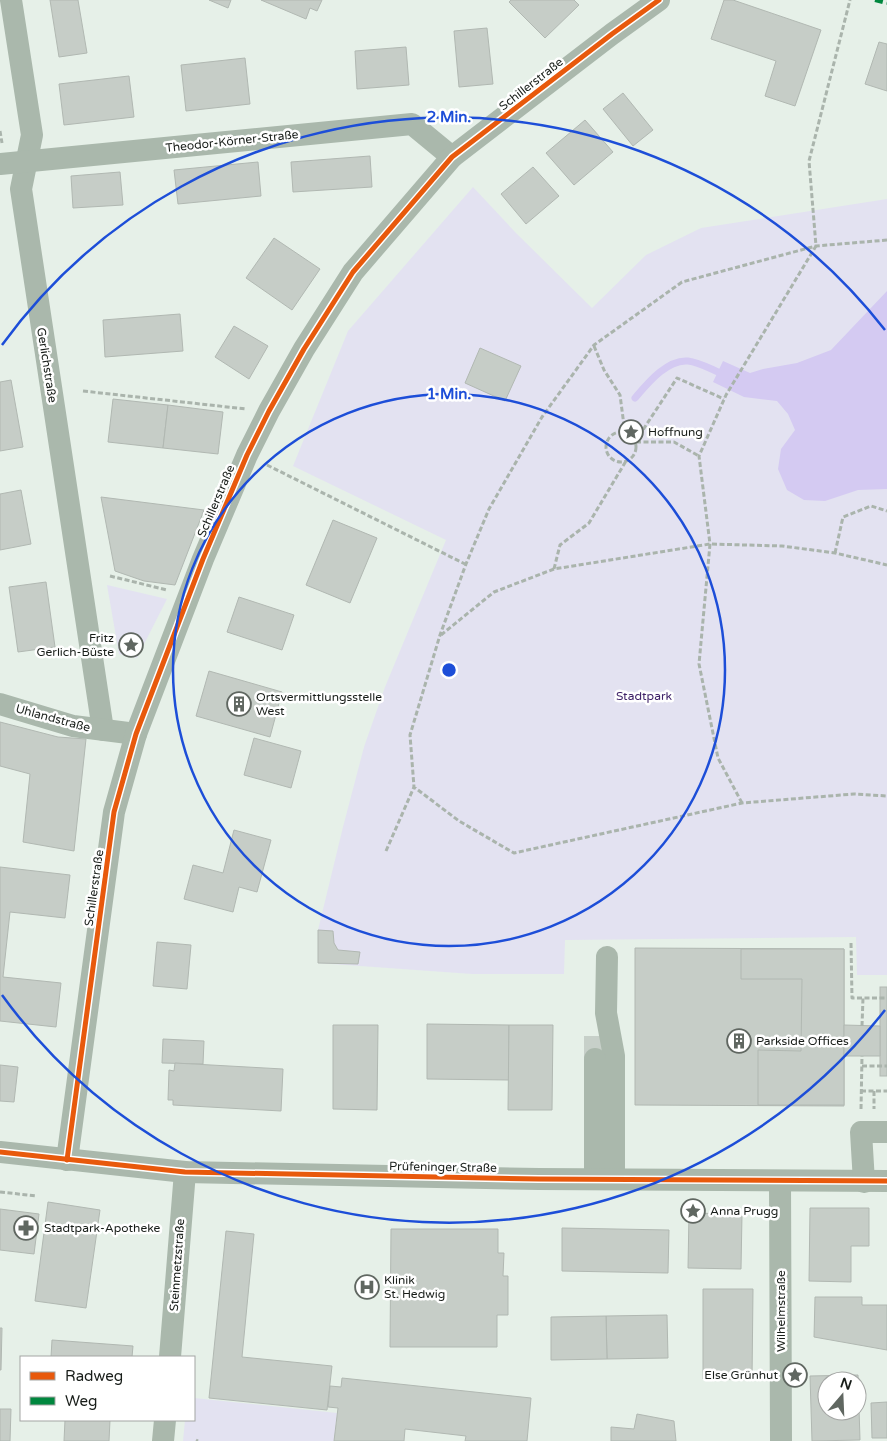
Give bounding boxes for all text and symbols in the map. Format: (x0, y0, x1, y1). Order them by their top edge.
street label: Schillerstraße (496, 55, 566, 113)
text: 2 Min. (427, 108, 471, 126)
street label: Theodor-Körner-Straße (165, 127, 299, 155)
street label: Gerlichstraße (34, 326, 60, 404)
text: 1 Min. (427, 385, 471, 403)
place icon: Hoffnung (618, 419, 644, 445)
place label: Hoffnung (648, 425, 703, 439)
street label: Schillerstraße (194, 463, 238, 539)
place label: Fritz Gerlich-Büste (36, 631, 114, 659)
place icon: Fritz Gerlich-Büste (118, 632, 144, 658)
centre of rings (440, 661, 458, 679)
park label: Stadtpark (616, 689, 672, 703)
place label: Ortsvermittlungsstelle West (256, 690, 382, 718)
building icon: Ortsvermittlungsstelle West (226, 691, 252, 717)
street label: Uhlandstraße (14, 701, 92, 735)
street label: Schillerstraße (82, 849, 106, 927)
building icon: Parkside Offices (726, 1028, 752, 1054)
place label: Parkside Offices (756, 1034, 849, 1048)
street label: Prüfeninger Straße (389, 1159, 497, 1175)
place icon: Anna Prugg (680, 1198, 706, 1224)
place label: Anna Prugg (710, 1204, 778, 1218)
pharmacy icon: Stadtpark-Apotheke (13, 1215, 39, 1241)
street label: Steinmetzstraße (167, 1218, 187, 1312)
place label: Stadtpark-Apotheke (44, 1221, 161, 1235)
street label: Wilhelmstraße (774, 1270, 788, 1352)
place label: Klinik St. Hedwig (384, 1273, 445, 1301)
hospital icon: Klinik St. Hedwig (354, 1274, 380, 1300)
legend (20, 1356, 195, 1421)
place icon: Else Grünhut (782, 1362, 808, 1388)
text: Radweg (65, 1367, 123, 1385)
place label: Else Grünhut (704, 1368, 778, 1382)
north arrow (817, 1371, 867, 1421)
text: N (838, 1374, 854, 1394)
text: Weg (65, 1392, 97, 1410)

